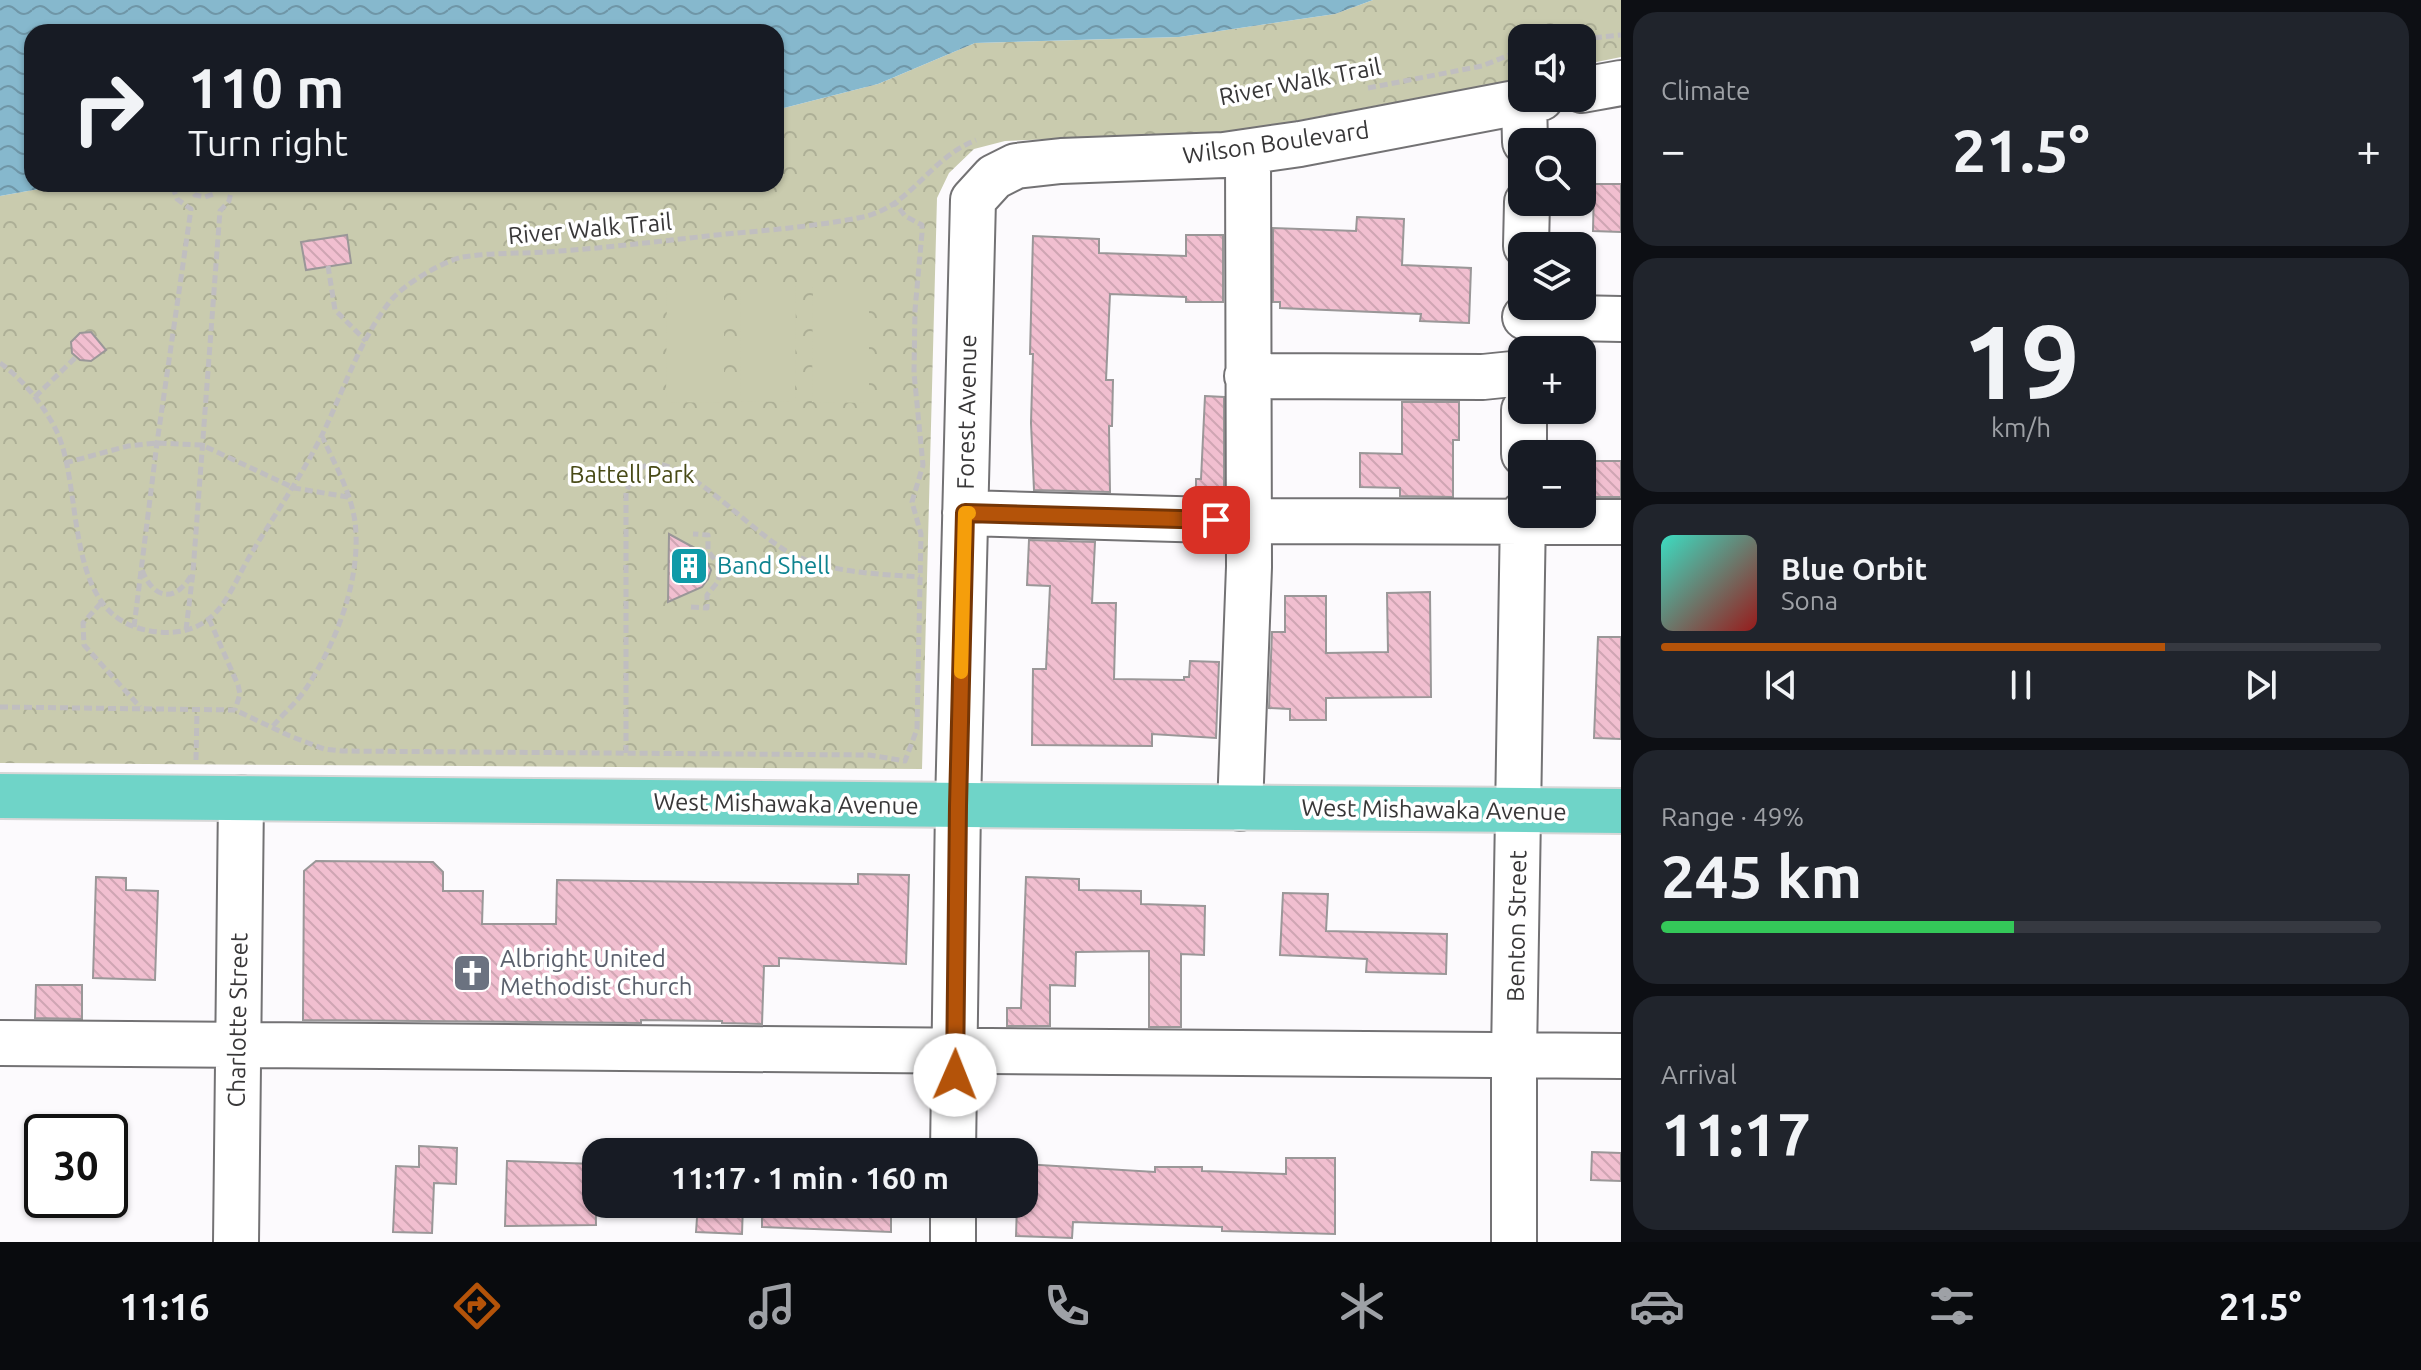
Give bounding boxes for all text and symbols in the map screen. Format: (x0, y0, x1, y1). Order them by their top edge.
map controls (1508, 24, 1596, 528)
button: sound (1508, 24, 1596, 112)
street label: River Walk Trail (1217, 53, 1383, 110)
icon: right (56, 56, 160, 160)
text: 110 m (188, 56, 344, 119)
text: Climate (1661, 76, 1750, 105)
street label: Wilson Boulevard (1181, 116, 1371, 169)
text: 21.5° (1952, 116, 2090, 183)
text: Turn right (188, 122, 348, 163)
text: − (1661, 125, 1686, 174)
text: + (2356, 125, 2381, 174)
button: search (1508, 128, 1596, 216)
street label: River Walk Trail (507, 208, 673, 249)
button: layers (1508, 232, 1596, 320)
text: 19 (1962, 302, 2080, 419)
street label: Forest Avenue (952, 334, 981, 490)
button: + (1508, 336, 1596, 424)
text: km/h (1991, 413, 2051, 442)
button: − (1508, 440, 1596, 528)
park label: Battell Park (569, 461, 695, 488)
pin (1182, 486, 1250, 554)
icon: arrive (1194, 498, 1238, 542)
building icon: Band Shell (668, 545, 710, 587)
place label: Band Shell (717, 552, 830, 579)
text: Blue Orbit (1781, 552, 1927, 586)
text: Sona (1781, 586, 1838, 615)
icon: previous (1759, 663, 1803, 707)
icon: pause (1999, 663, 2043, 707)
icon: next (2239, 663, 2283, 707)
street label: West Mishawaka Avenue (653, 788, 919, 819)
street label: West Mishawaka Avenue (1301, 794, 1567, 825)
text: Range · 49% (1661, 802, 1804, 831)
text: 245 km (1661, 842, 1862, 909)
street label: Benton Street (1502, 849, 1531, 1002)
street label: Charlotte Street (222, 932, 253, 1108)
place label: Albright United Methodist Church (500, 945, 693, 1000)
church icon: Albright United Methodist Church (451, 952, 493, 994)
position arrow (913, 1033, 997, 1117)
text: Arrival (1661, 1060, 1737, 1089)
text: 11:17 (1661, 1100, 1811, 1167)
speed limit sign: 30 (24, 1114, 128, 1218)
text: 11:17 · 1 min · 160 m (671, 1161, 949, 1195)
icon: directions (449, 1278, 505, 1334)
icon: music (744, 1278, 800, 1334)
icon: phone (1039, 1278, 1095, 1334)
icon: climate (1334, 1278, 1390, 1334)
icon: car (1629, 1278, 1685, 1334)
icon: filters (1924, 1278, 1980, 1334)
text: 11:16 (120, 1286, 210, 1327)
text: 21.5° (2219, 1286, 2301, 1327)

